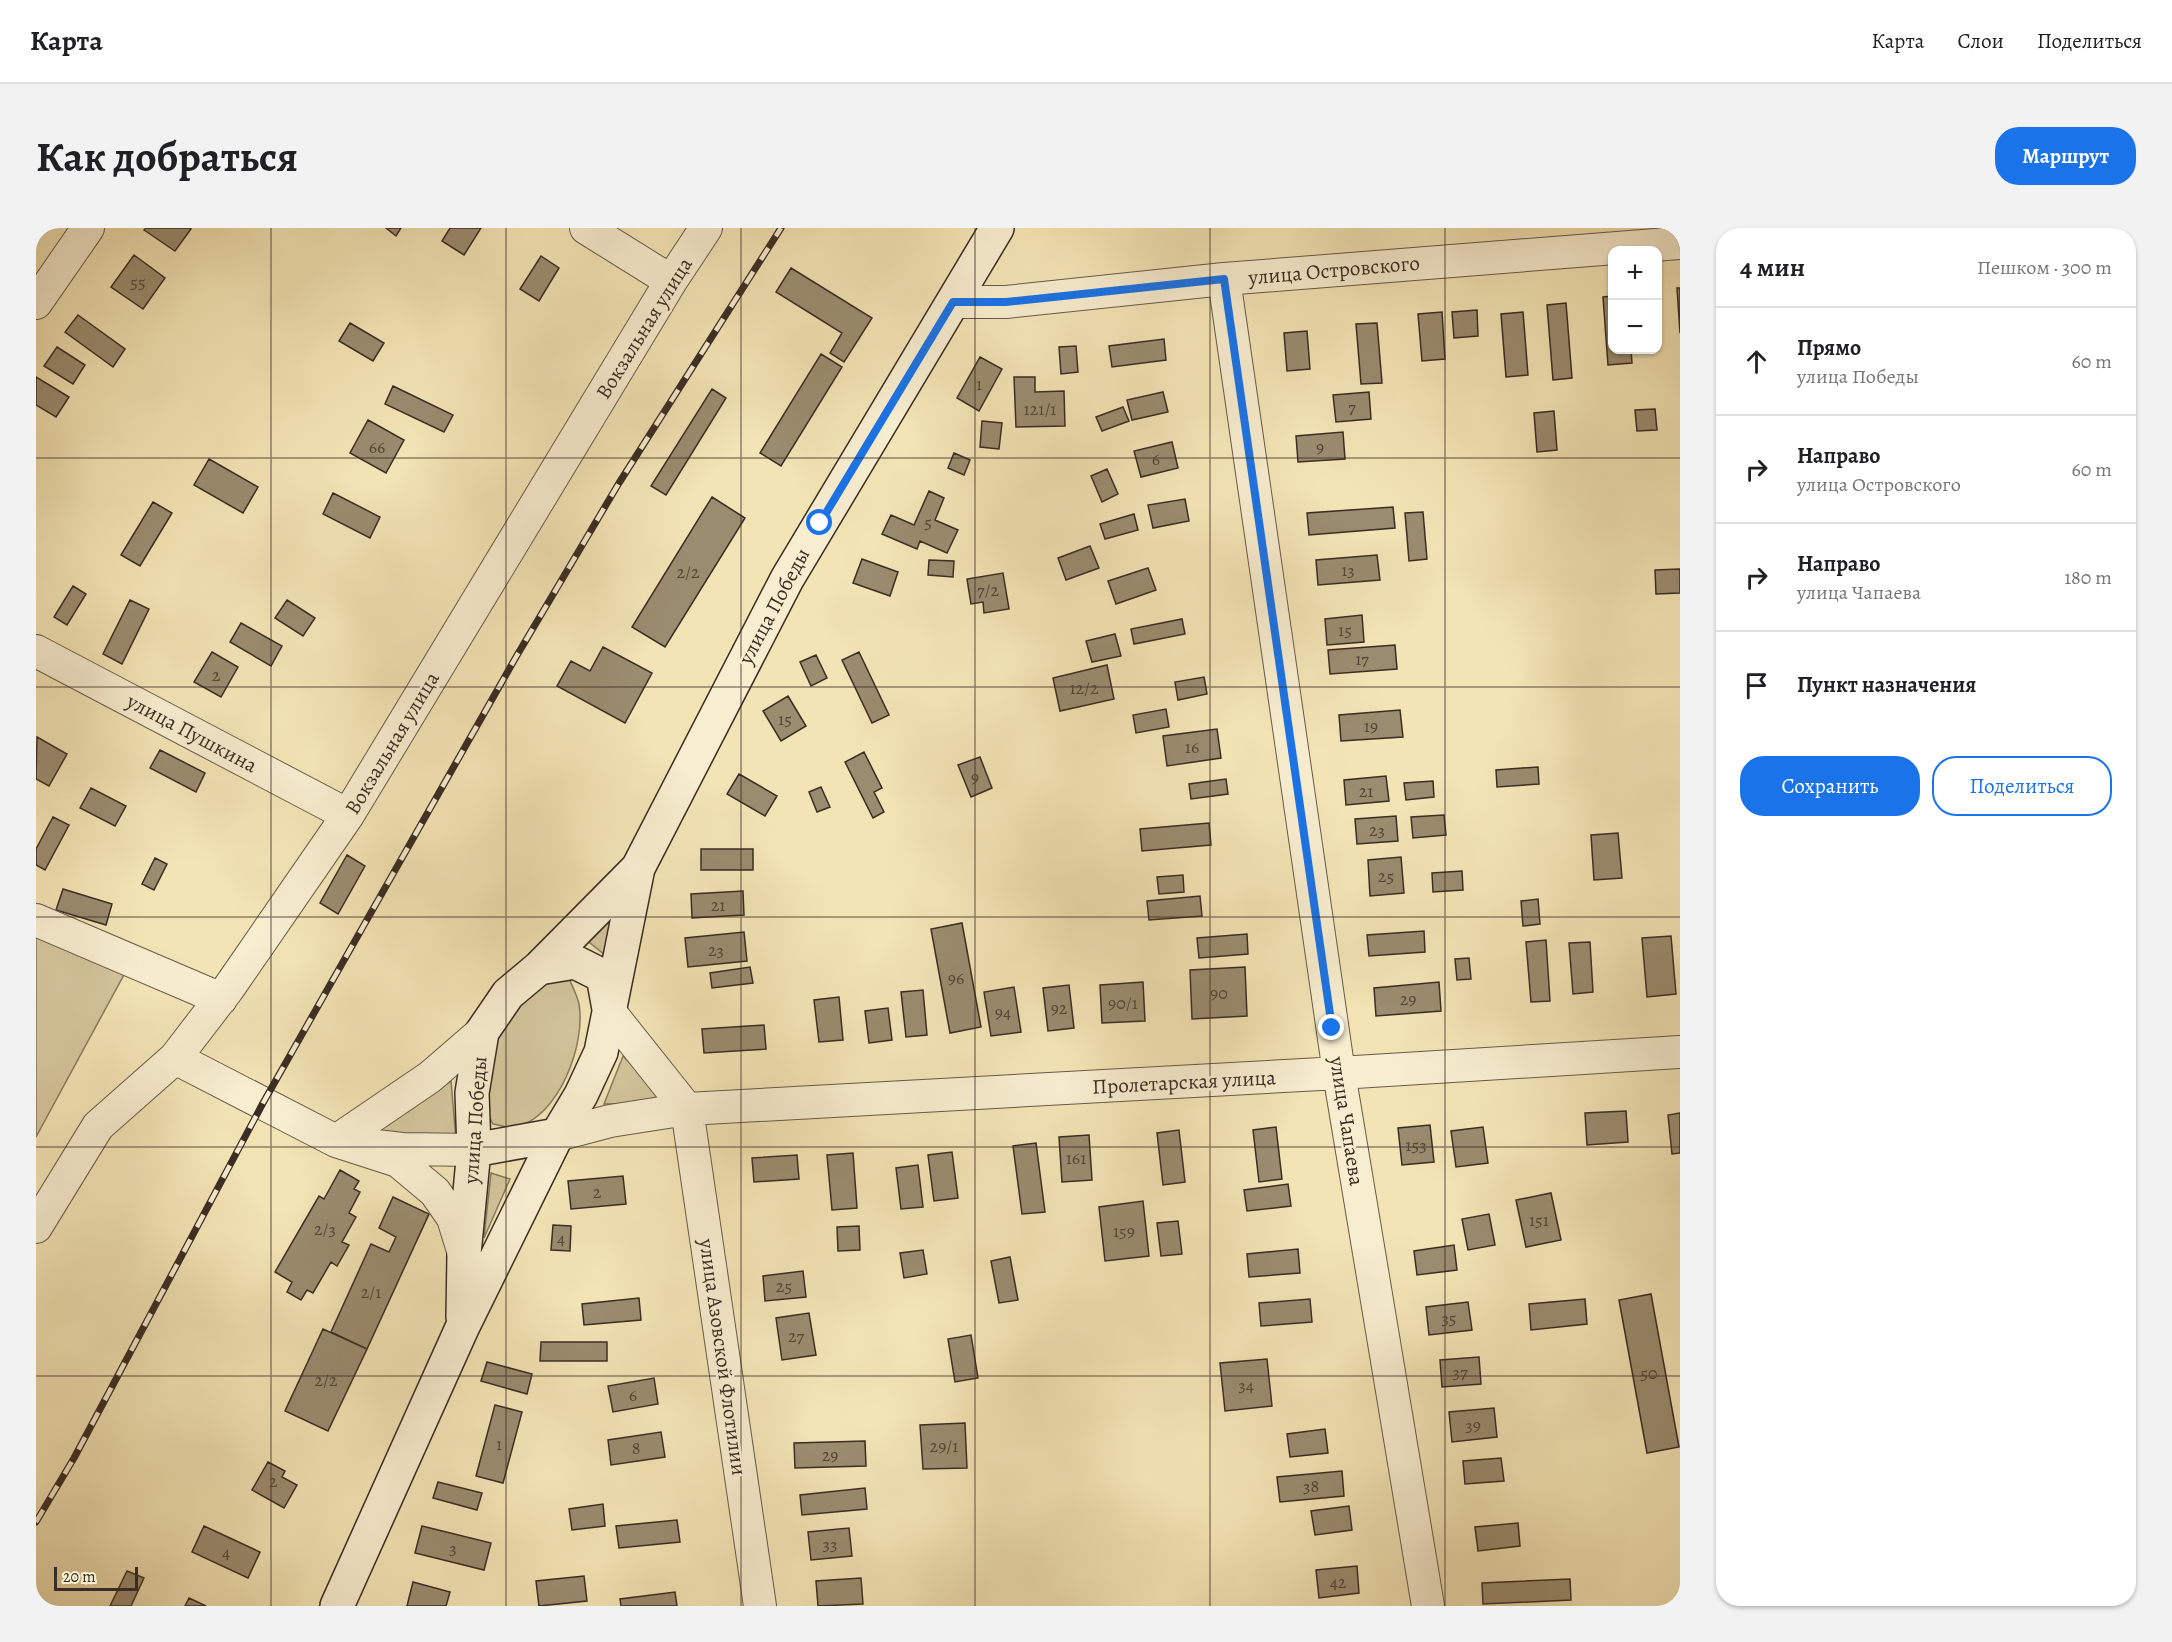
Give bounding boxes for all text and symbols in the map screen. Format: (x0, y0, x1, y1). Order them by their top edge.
text: Карта (30, 22, 103, 60)
text: Карта (1871, 27, 1924, 55)
text: Слои (1957, 27, 2004, 55)
text: Поделиться (2037, 27, 2142, 55)
button: Маршрут (1995, 127, 2136, 185)
text: Как добраться (36, 128, 298, 185)
map controls (1608, 246, 1662, 354)
button: + (1608, 246, 1662, 300)
street label: улица Островского (1246, 249, 1421, 292)
text: 4 мин (1740, 250, 1805, 285)
street label: Вокзальная улица (589, 252, 699, 404)
text: Пешком · 300 m (1977, 254, 2112, 281)
house number: 55 (130, 270, 146, 294)
button: − (1608, 300, 1662, 354)
text: Прямо (1797, 333, 1861, 363)
icon: ahead (1740, 345, 1773, 378)
text: 60 m (2072, 348, 2112, 375)
text: улица Победы (1797, 363, 1919, 390)
house number: 1 (976, 372, 982, 396)
house number: 7 (1348, 395, 1356, 419)
house number: 121/1 (1024, 397, 1056, 421)
house number: 66 (369, 435, 385, 459)
house number: 9 (1316, 435, 1324, 459)
text: Направо (1797, 441, 1880, 471)
house number: 6 (1152, 447, 1160, 471)
icon: right (1740, 453, 1773, 486)
text: 60 m (2072, 456, 2112, 483)
text: улица Островского (1797, 471, 1961, 498)
route start (806, 509, 832, 535)
house number: 5 (924, 510, 932, 534)
street label: улица Победы (731, 543, 816, 670)
text: Направо (1797, 549, 1880, 579)
house number: 13 (1341, 558, 1355, 582)
house number: 2/2 (676, 560, 700, 584)
icon: right (1740, 561, 1773, 594)
text: 180 m (2064, 564, 2112, 591)
house number: 7/2 (977, 578, 999, 602)
text: улица Чапаева (1797, 579, 1921, 606)
house number: 15 (1338, 618, 1352, 642)
house number: 17 (1355, 647, 1369, 671)
house number: 2 (212, 663, 221, 687)
street label: Вокзальная улица (338, 666, 446, 820)
icon: arrive (1740, 669, 1773, 702)
text: Пункт назначения (1797, 670, 1976, 700)
house number: 12/2 (1069, 676, 1099, 700)
street label: улица Пушкина (121, 686, 262, 779)
house number: 15 (778, 707, 792, 731)
house number: 19 (1364, 714, 1378, 738)
house number: 16 (1185, 735, 1199, 759)
button: Сохранить (1740, 756, 1920, 816)
button: Поделиться (1932, 756, 2112, 816)
house number: 9 (971, 765, 979, 789)
house number: 21 (1359, 779, 1373, 803)
house number: 23 (1369, 818, 1385, 842)
house number: 25 (1378, 864, 1394, 888)
house number: 21 (711, 893, 725, 917)
house number: 23 (708, 938, 724, 962)
house number: 96 (948, 966, 964, 990)
house number: 90 (1210, 981, 1228, 1005)
house number: 29 (1400, 987, 1416, 1011)
house number: 90/1 (1108, 991, 1138, 1015)
house number: 92 (1051, 996, 1068, 1020)
house number: 94 (995, 1000, 1011, 1024)
route end (1318, 1014, 1344, 1040)
street label: улица Чапаева (1323, 1053, 1371, 1188)
street label: улица Победы (457, 1055, 493, 1186)
street label: Пролетарская улица (1091, 1063, 1277, 1101)
house number: 153 (1405, 1133, 1427, 1157)
house number: 161 (1066, 1146, 1086, 1170)
house number: 2 (593, 1180, 602, 1204)
house number: 151 (1529, 1208, 1549, 1232)
house number: 2/3 (314, 1217, 336, 1241)
house number: 159 (1113, 1219, 1135, 1243)
house number: 4 (557, 1226, 565, 1250)
street label: улица Азовской Флотилии (692, 1236, 753, 1477)
house number: 25 (776, 1274, 792, 1298)
house number: 2/1 (361, 1280, 381, 1304)
house number: 35 (1441, 1306, 1457, 1330)
house number: 27 (788, 1324, 804, 1348)
house number: 37 (1452, 1360, 1468, 1384)
house number: 50 (1640, 1361, 1658, 1385)
house number: 2/2 (314, 1368, 338, 1392)
house number: 34 (1238, 1373, 1254, 1397)
house number: 6 (629, 1383, 637, 1407)
house number: 39 (1465, 1413, 1481, 1437)
house number: 1 (496, 1432, 502, 1456)
house number: 29/1 (930, 1434, 958, 1458)
house number: 8 (632, 1436, 640, 1460)
house number: 29 (822, 1443, 838, 1467)
house number: 2 (269, 1469, 278, 1493)
house number: 38 (1303, 1474, 1319, 1498)
house number: 33 (823, 1532, 837, 1556)
house number: 3 (449, 1536, 457, 1560)
house number: 4 (222, 1540, 230, 1564)
scale bar (54, 1564, 138, 1592)
text: 20 m (63, 1566, 96, 1588)
house number: 42 (1330, 1570, 1347, 1594)

